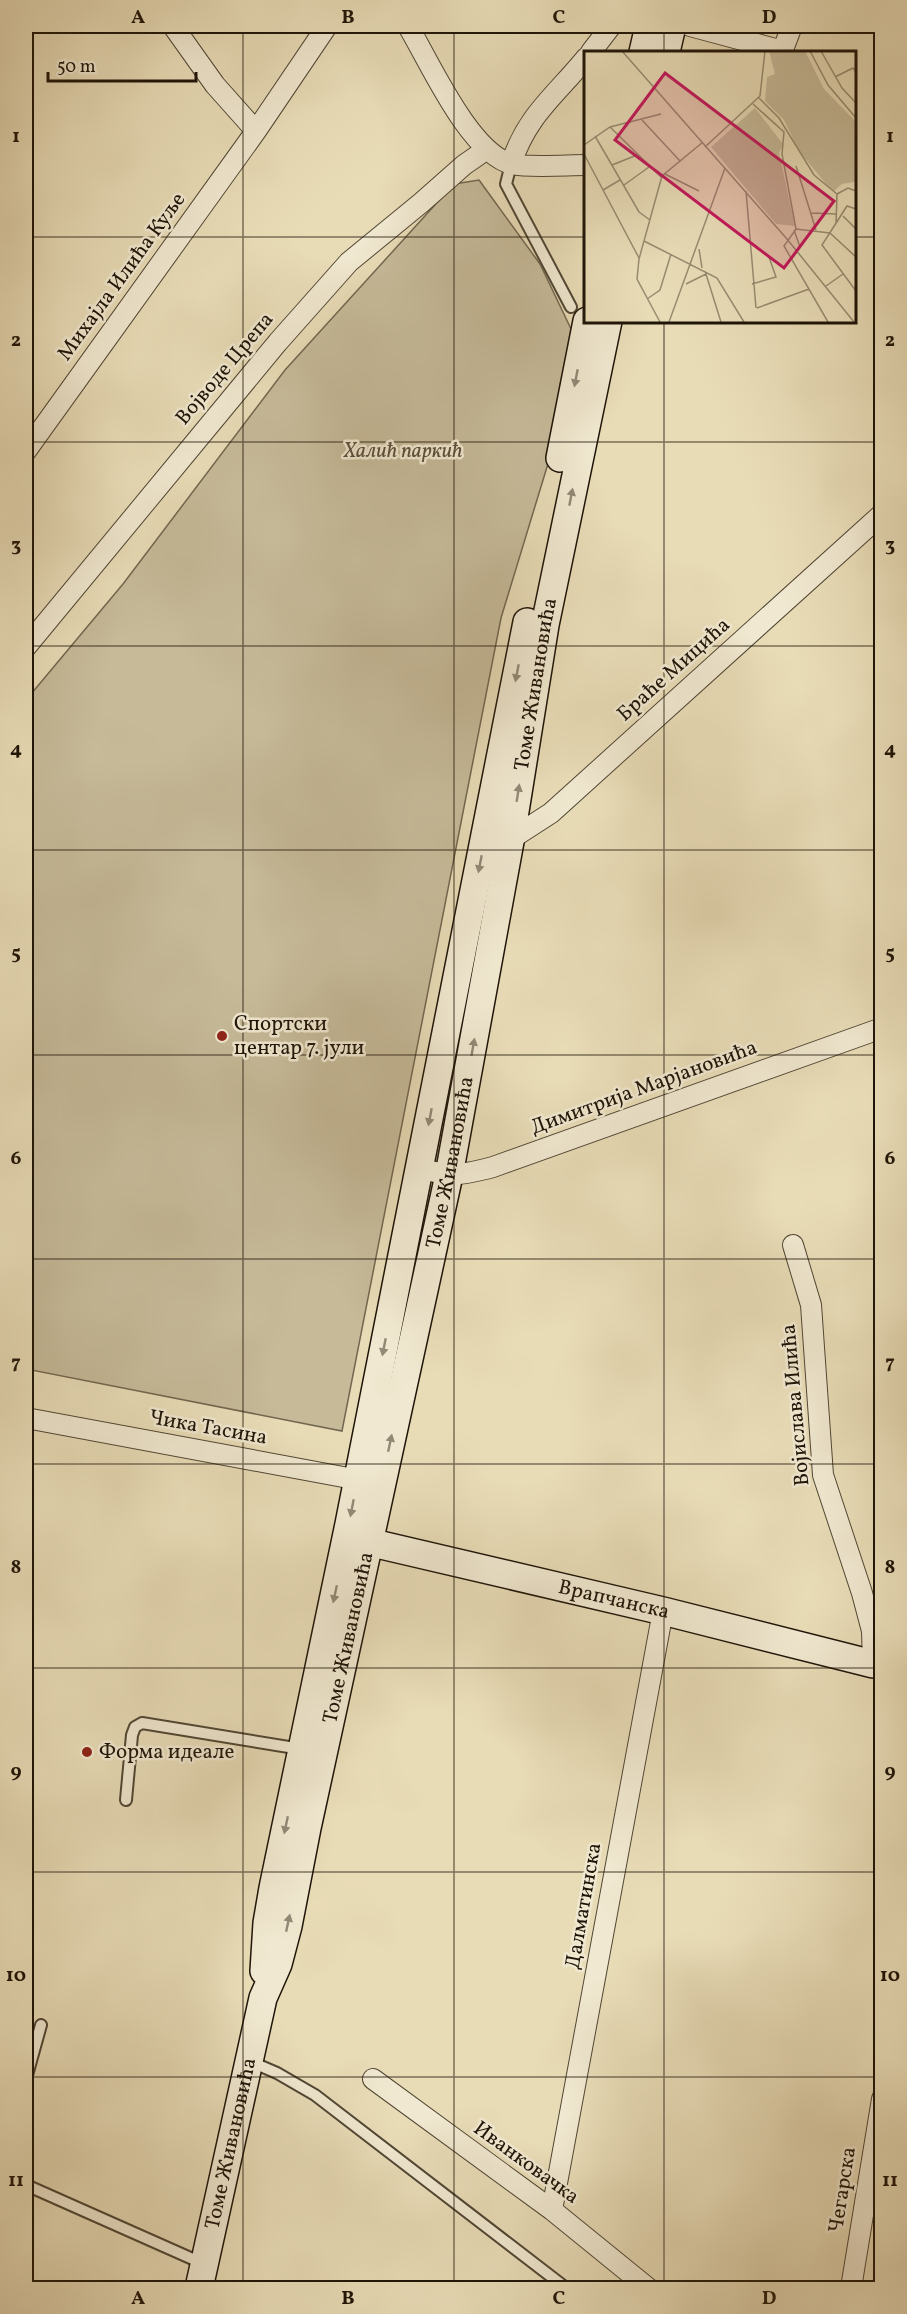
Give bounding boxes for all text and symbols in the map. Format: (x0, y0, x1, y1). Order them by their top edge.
text: A (131, 4, 145, 32)
text: B (341, 4, 355, 32)
text: C (553, 4, 566, 32)
text: D (762, 4, 776, 32)
scale bar (48, 45, 196, 83)
inset map (584, 51, 856, 322)
text: 50 m (57, 55, 96, 80)
text: 1 (12, 123, 20, 151)
text: 1 (886, 123, 894, 151)
street label: Михајла Илића Куље (51, 187, 193, 367)
street label: Војводе Црепа (169, 306, 281, 432)
text: 2 (11, 327, 21, 355)
text: 2 (885, 327, 895, 355)
one-way arrow (571, 369, 580, 388)
park label: Халић паркић (342, 437, 463, 466)
one-way arrow (566, 488, 576, 507)
text: 3 (11, 532, 21, 560)
text: 3 (885, 532, 895, 560)
street label: Томе Живановића (507, 595, 565, 773)
street label: Браће Мицића (611, 611, 737, 729)
one-way arrow (512, 663, 521, 682)
text: 4 (10, 736, 22, 764)
text: 4 (884, 736, 896, 764)
one-way arrow (513, 783, 522, 802)
one-way arrow (474, 855, 484, 873)
text: 5 (11, 940, 21, 968)
text: 5 (885, 940, 895, 968)
place label: Спортски центар 7. јули (234, 1010, 365, 1063)
marker: Спортски центар 7. јули (215, 1029, 229, 1043)
street label: Димитрија Марјановића (527, 1033, 761, 1143)
one-way arrow (469, 1037, 478, 1056)
street label: Томе Живановића (419, 1074, 481, 1251)
one-way arrow (425, 1108, 434, 1127)
text: 6 (11, 1145, 22, 1173)
text: 6 (885, 1145, 896, 1173)
street label: Војислава Илића (774, 1323, 818, 1487)
one-way arrow (379, 1338, 388, 1357)
text: 7 (11, 1349, 21, 1377)
text: 7 (885, 1349, 895, 1377)
street label: Чика Тасина (147, 1403, 269, 1453)
one-way arrow (386, 1434, 396, 1452)
one-way arrow (347, 1499, 356, 1518)
street label: Томе Живановића (316, 1549, 381, 1726)
text: 8 (11, 1554, 21, 1582)
text: 8 (885, 1554, 895, 1582)
street label: Врапчанска (555, 1572, 673, 1627)
one-way arrow (330, 1585, 339, 1604)
place label: Форма идеале (99, 1738, 234, 1767)
marker: Форма идеале (80, 1745, 94, 1759)
text: 9 (10, 1758, 22, 1786)
text: 9 (884, 1758, 896, 1786)
one-way arrow (281, 1816, 290, 1835)
street label: Далматинска (559, 1840, 609, 1972)
one-way arrow (284, 1913, 293, 1932)
text: 10 (6, 1962, 26, 1990)
text: 10 (880, 1962, 900, 1990)
street label: Томе Живановића (198, 2055, 264, 2232)
street label: Иванковачка (467, 2115, 585, 2211)
street label: Чегарска (822, 2145, 864, 2235)
text: 11 (8, 2167, 24, 2195)
text: 11 (882, 2167, 898, 2195)
text: A (131, 2285, 145, 2313)
text: B (341, 2285, 355, 2313)
text: C (553, 2285, 566, 2313)
text: D (762, 2285, 776, 2313)

